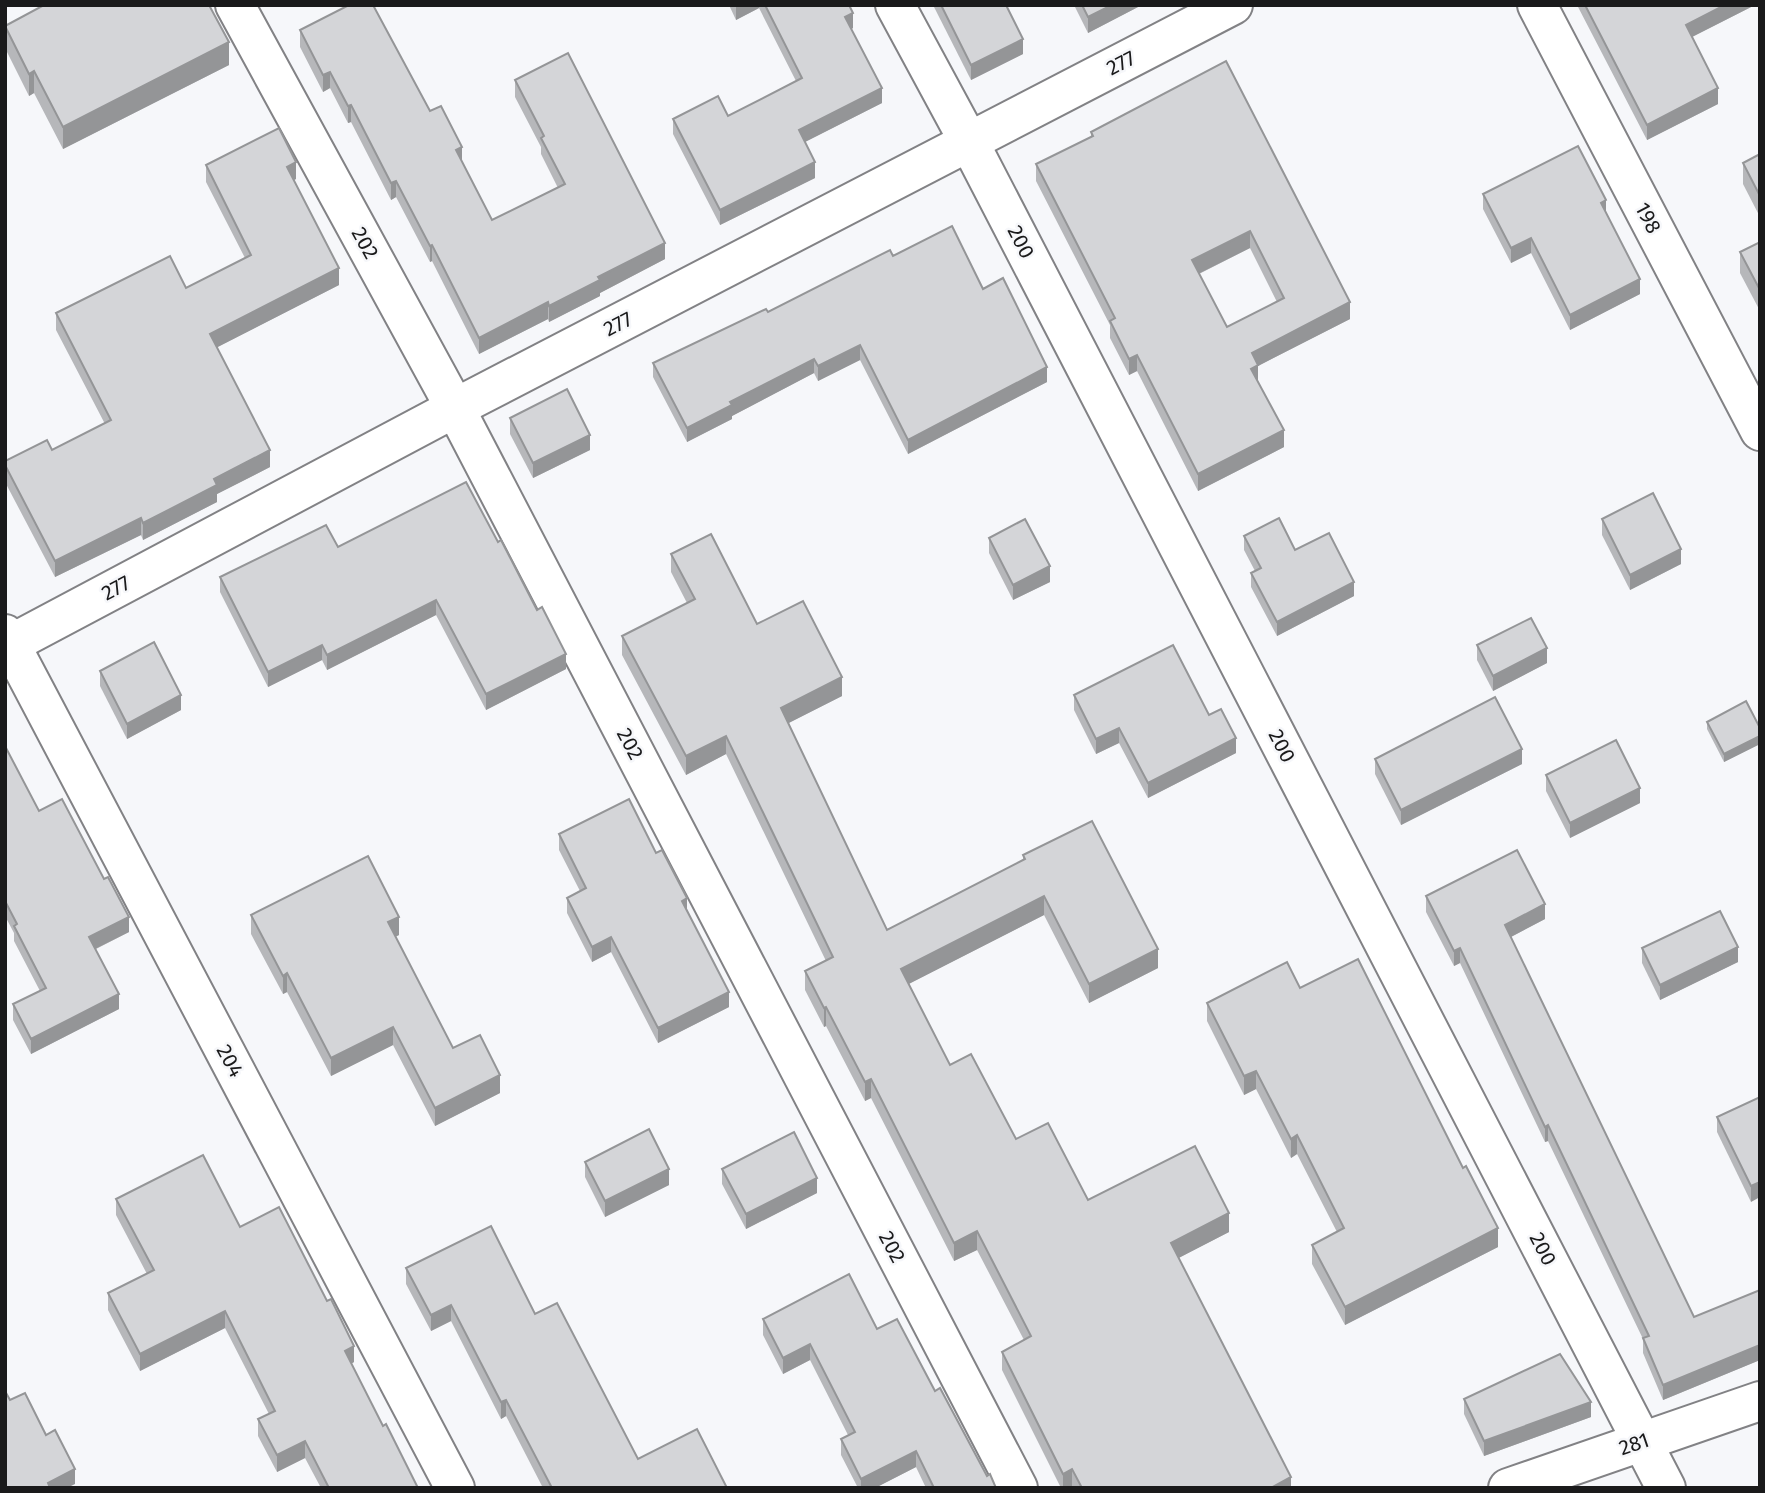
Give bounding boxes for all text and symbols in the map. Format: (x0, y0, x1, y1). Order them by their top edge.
street label: 277 (1102, 45, 1140, 81)
street label: 198 (1629, 198, 1667, 238)
street label: 200 (1002, 221, 1040, 263)
street label: 202 (346, 223, 384, 263)
street label: 277 (599, 306, 637, 342)
street label: 277 (97, 570, 135, 606)
street label: 202 (611, 724, 649, 764)
street label: 200 (1263, 725, 1301, 767)
street label: 204 (211, 1040, 249, 1082)
street label: 202 (873, 1227, 911, 1267)
street label: 200 (1524, 1228, 1562, 1270)
street label: 281 (1615, 1427, 1653, 1461)

